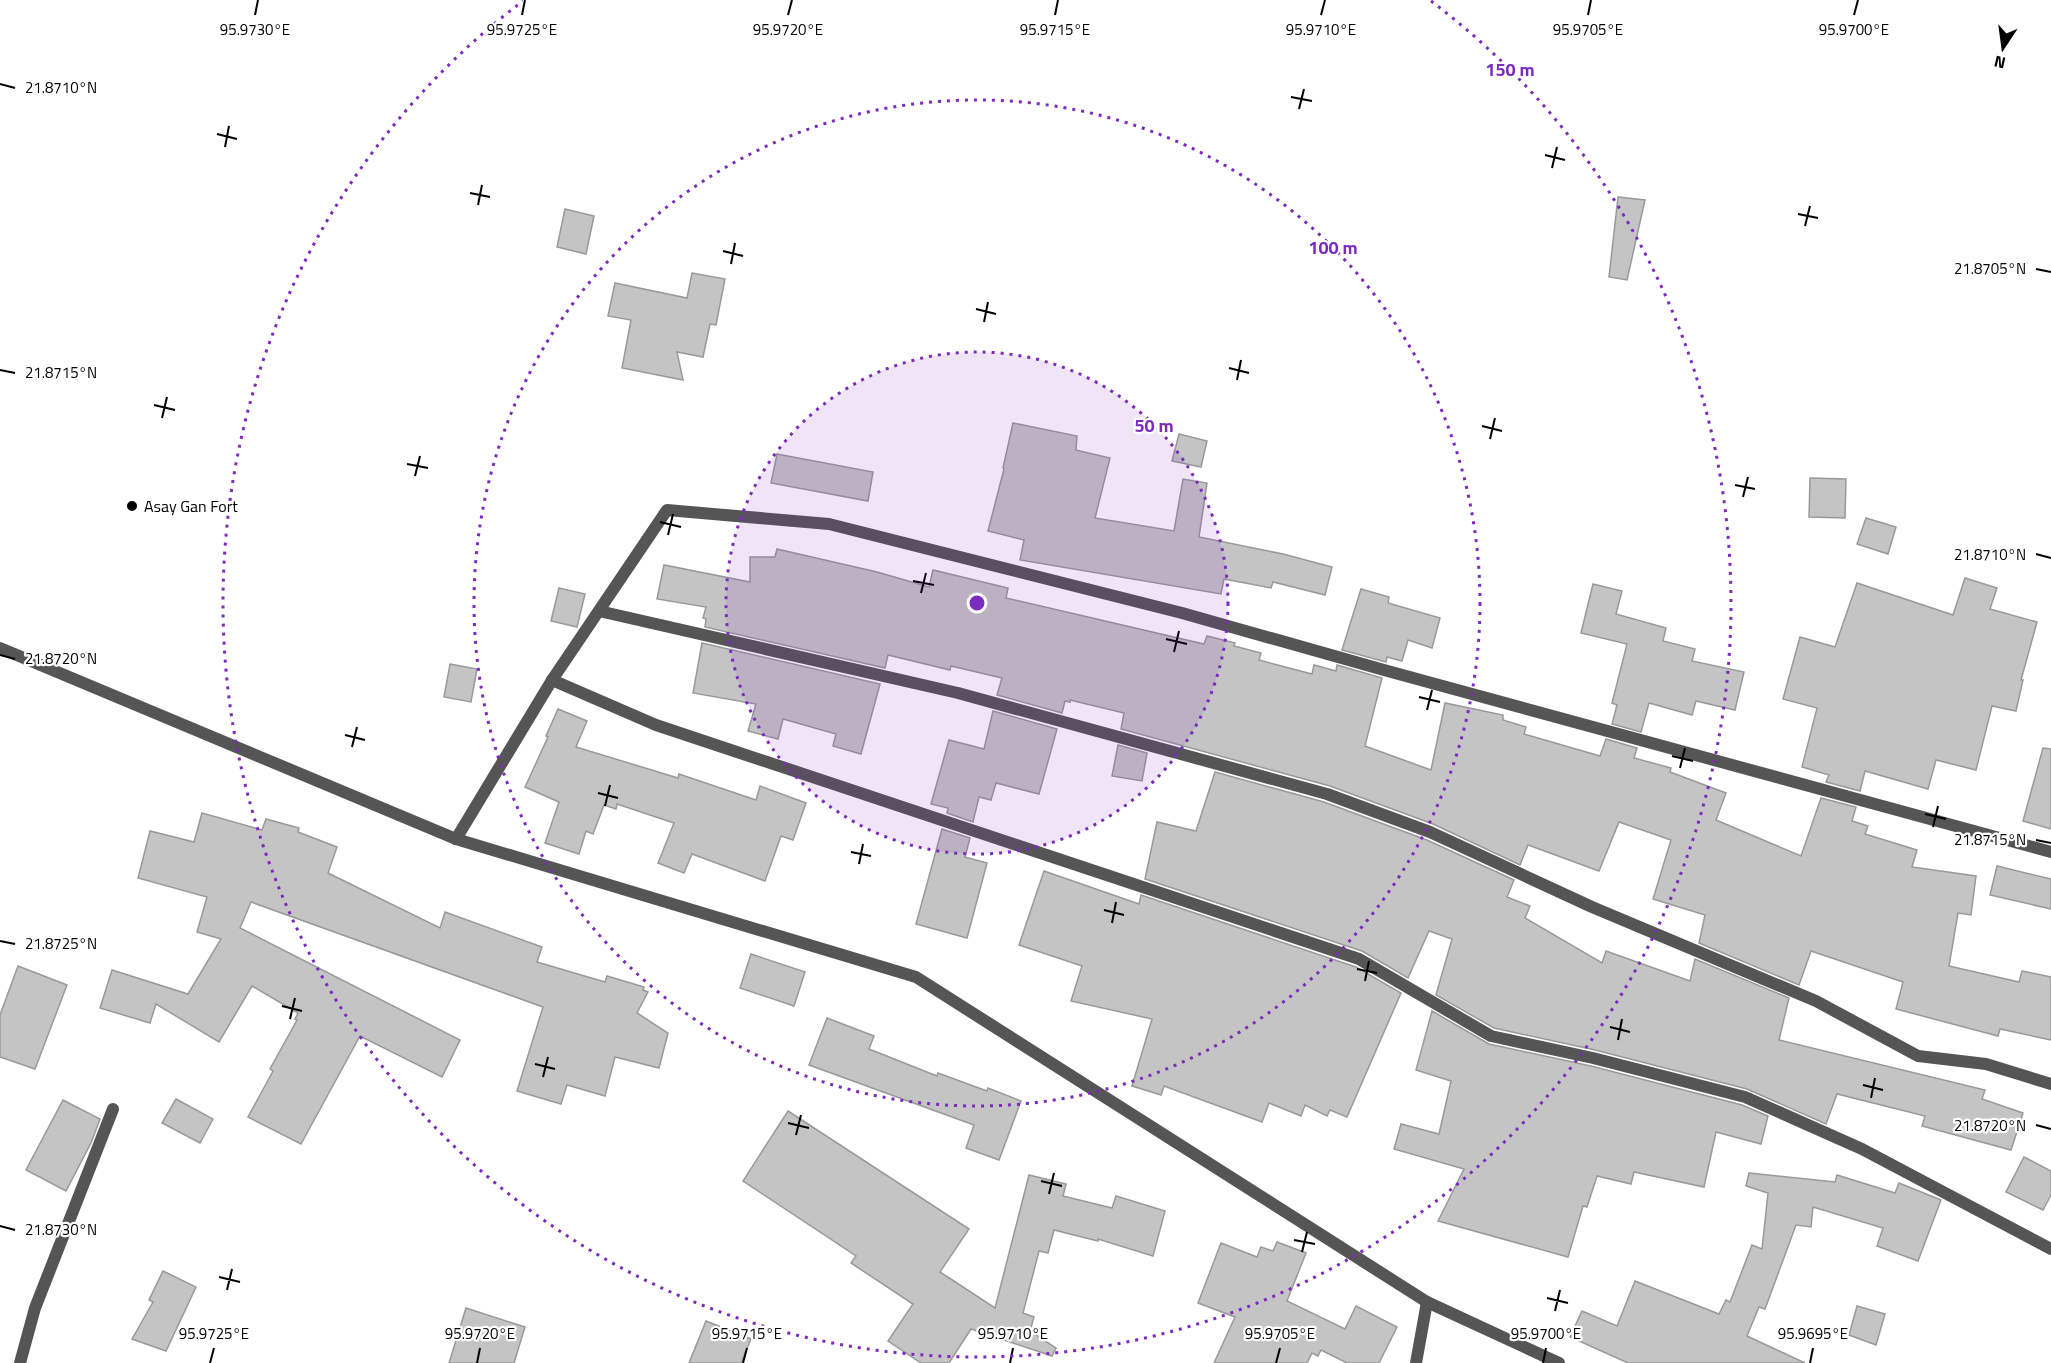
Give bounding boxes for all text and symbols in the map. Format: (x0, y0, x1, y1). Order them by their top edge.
text: 95.9730°E (220, 18, 290, 41)
text: 95.9725°E (487, 18, 557, 41)
text: 95.9720°E (753, 18, 823, 41)
text: 95.9715°E (1020, 18, 1090, 41)
text: 95.9710°E (1286, 18, 1356, 41)
text: 95.9705°E (1553, 18, 1623, 41)
text: 95.9700°E (1819, 18, 1889, 41)
north arrow (1973, 18, 2033, 78)
text: N (1992, 50, 2008, 76)
text: 150 m (1485, 56, 1535, 83)
text: 21.8710°N (25, 76, 97, 99)
text: 100 m (1308, 234, 1358, 261)
text: 21.8705°N (1954, 257, 2026, 280)
text: 21.8715°N (25, 361, 97, 384)
text: 50 m (1134, 412, 1174, 439)
place label: Asay Gan Fort (144, 494, 238, 518)
marker: Asay Gan Fort (125, 499, 139, 513)
text: 21.8710°N (1954, 543, 2026, 566)
centre of rings (967, 593, 987, 613)
text: 21.8720°N (25, 647, 97, 670)
text: 21.8715°N (1954, 828, 2026, 851)
text: 21.8725°N (25, 932, 97, 955)
text: 21.8720°N (1954, 1114, 2026, 1137)
text: 21.8730°N (25, 1218, 97, 1241)
text: 95.9725°E (179, 1322, 249, 1345)
text: 95.9720°E (445, 1322, 515, 1345)
text: 95.9715°E (712, 1322, 782, 1345)
text: 95.9710°E (978, 1322, 1048, 1345)
text: 95.9705°E (1245, 1322, 1315, 1345)
text: 95.9700°E (1511, 1322, 1581, 1345)
text: 95.9695°E (1778, 1322, 1848, 1345)

